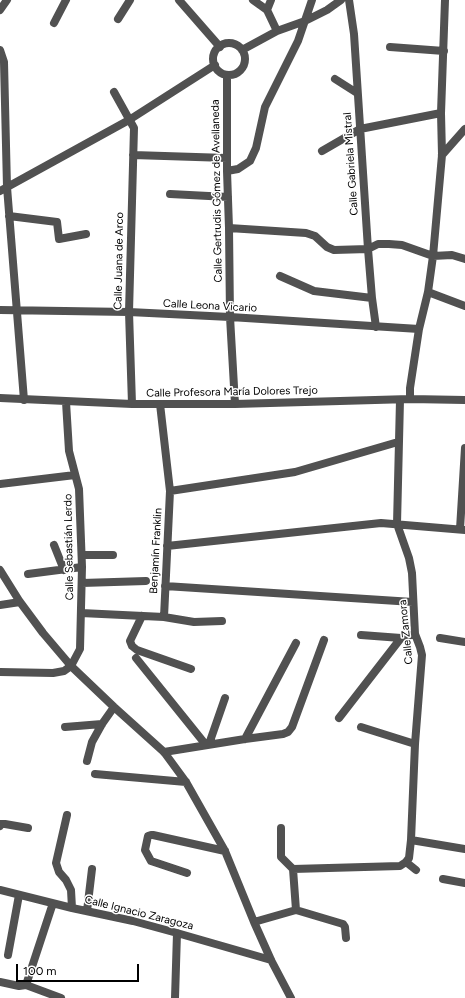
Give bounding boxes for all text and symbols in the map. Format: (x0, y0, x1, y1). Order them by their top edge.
street label: Calle Gertrudis Gómez de Avellaneda (209, 99, 225, 283)
street label: Calle Gabriela Mistral (341, 112, 361, 216)
street label: Calle Juana de Arco (112, 212, 126, 310)
street label: Calle Leona Vicario (163, 297, 257, 315)
street label: Calle Profesora María Dolores Trejo (146, 384, 318, 400)
street label: Calle Sebastián Lerdo (61, 494, 77, 600)
street label: Benjamín Franklin (147, 508, 165, 594)
street label: Calle Zamora (396, 599, 416, 665)
street label: Calle Ignacio Zaragoza (83, 893, 195, 933)
scale bar (18, 956, 141, 982)
text: 100 m (23, 964, 57, 978)

